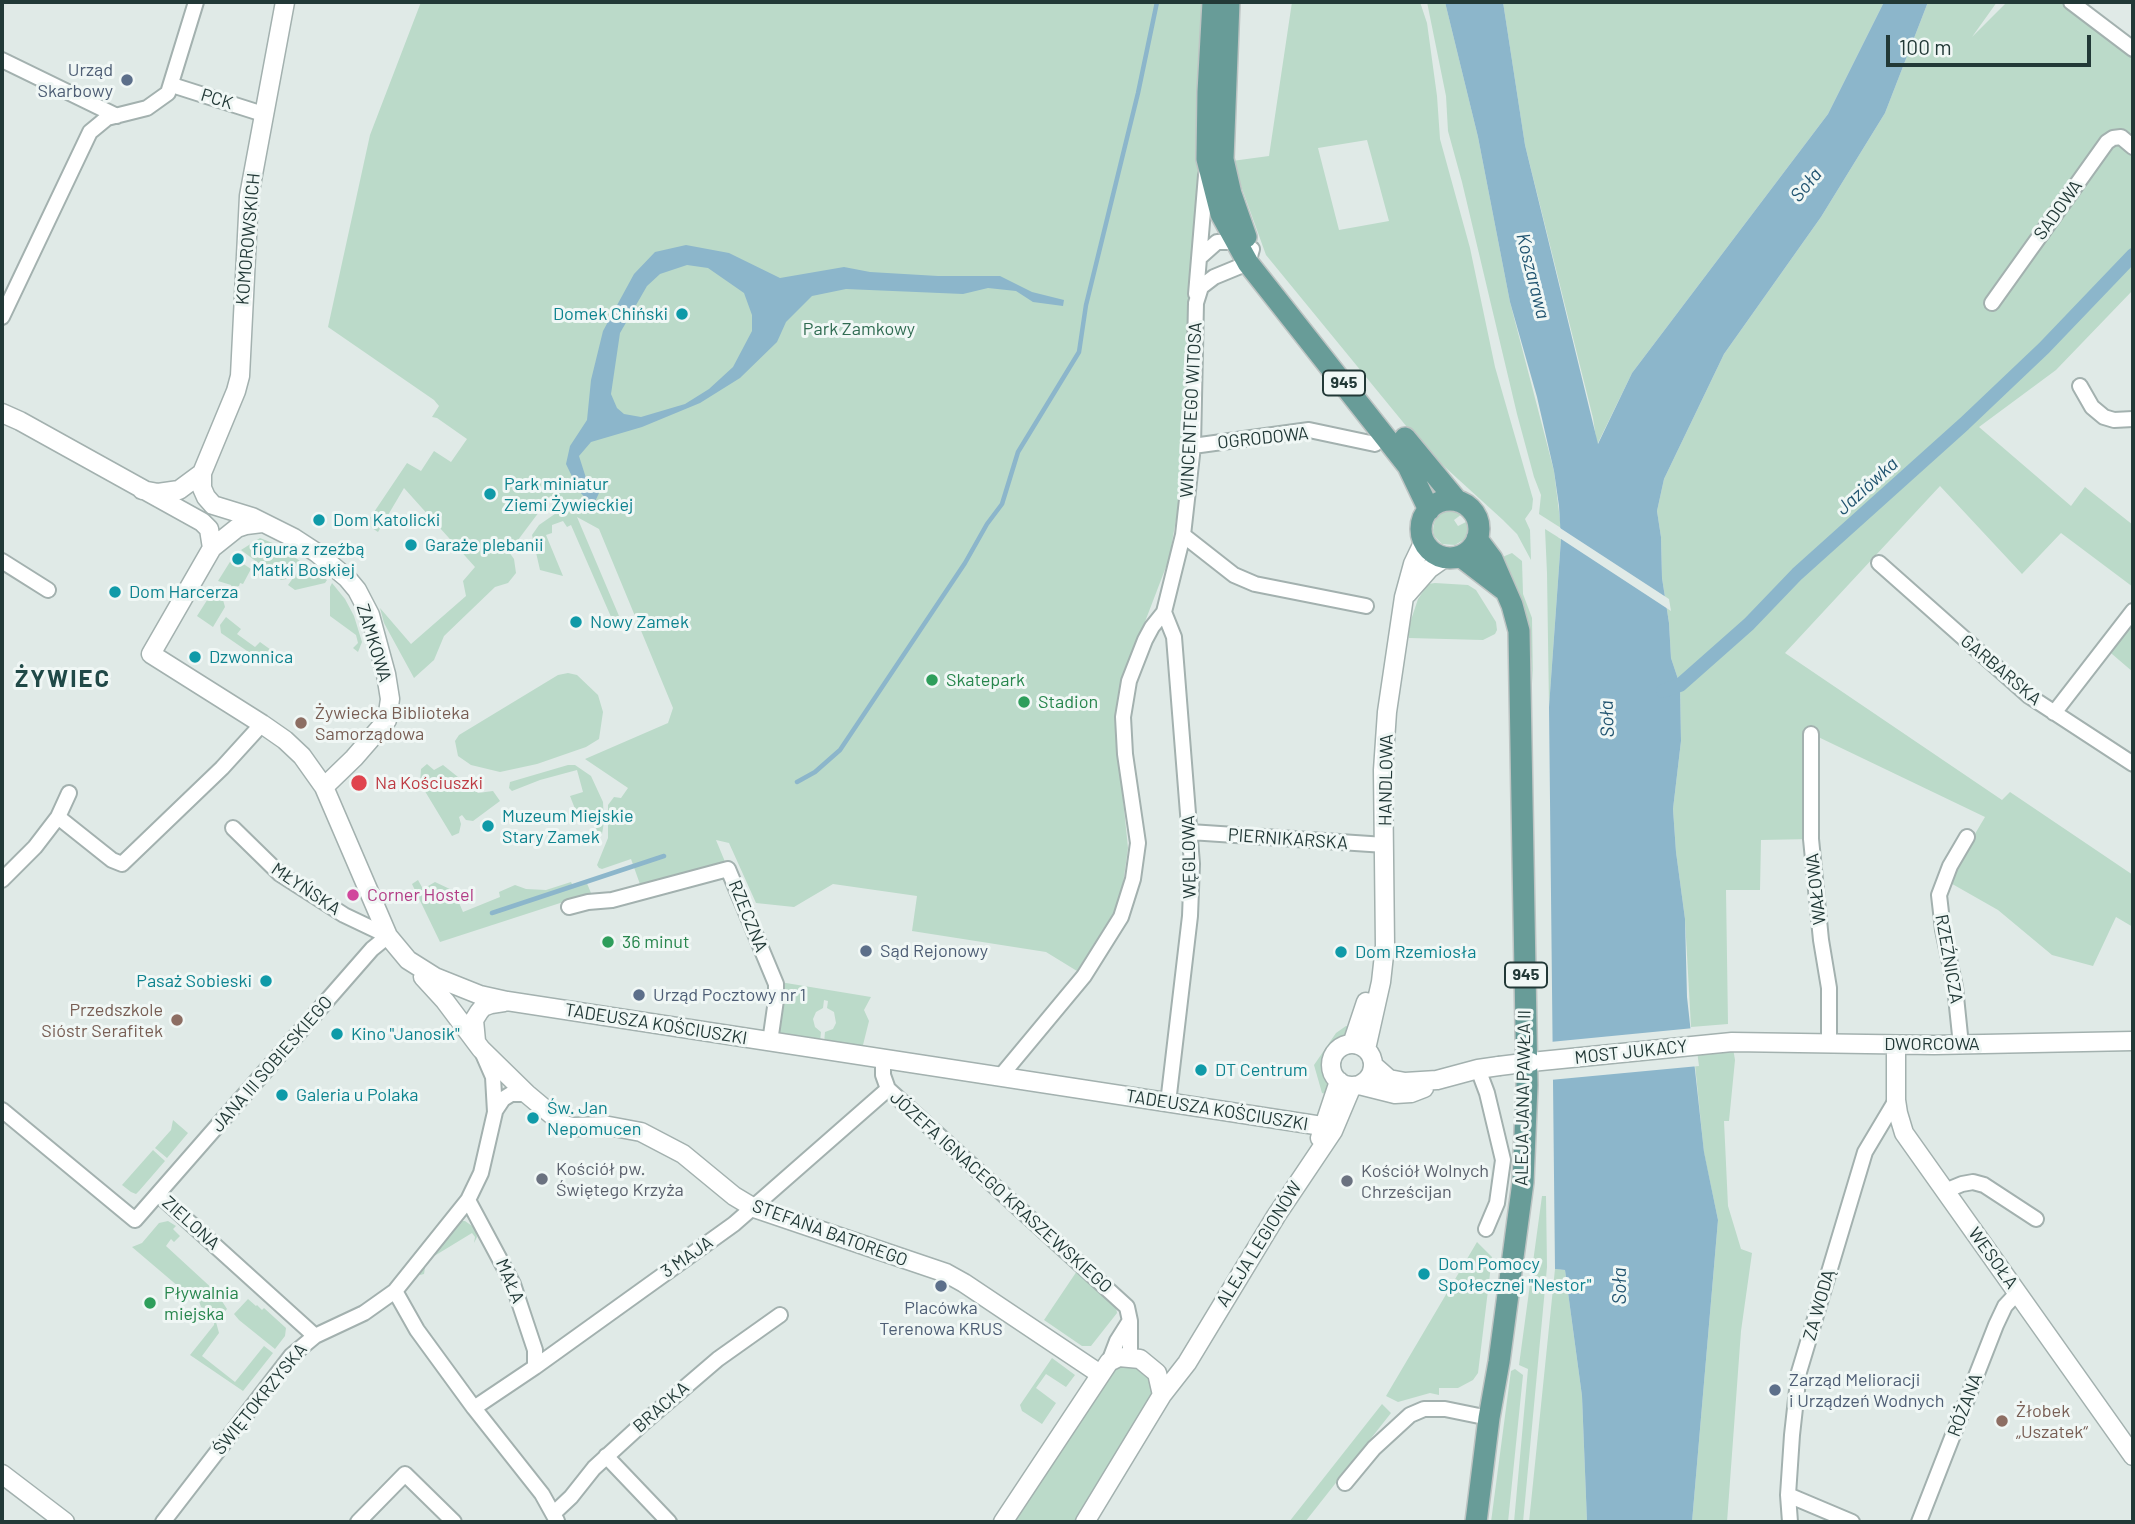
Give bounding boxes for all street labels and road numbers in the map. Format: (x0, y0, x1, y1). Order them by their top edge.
street label: PCK (198, 84, 236, 114)
street label: KOMOROWSKICH (231, 172, 265, 306)
street label: SADOWA (2029, 176, 2087, 244)
street label: WINCENTEGO WITOSA (1176, 322, 1206, 498)
road number: 945 (1323, 370, 1365, 396)
street label: OGRODOWA (1216, 422, 1310, 454)
street label: ZAMKOWA (352, 601, 396, 685)
street label: GARBARSKA (1956, 630, 2046, 710)
street label: HANDLOWA (1374, 734, 1398, 826)
street label: WĘGLOWA (1177, 815, 1201, 899)
street label: PIERNIKARSKA (1227, 824, 1349, 854)
street label: WAŁOWA (1802, 852, 1830, 926)
street label: MŁYŃSKA (267, 858, 345, 920)
street label: RZECZNA (724, 877, 772, 955)
street label: RZEŹNICZA (1931, 913, 1967, 1005)
road number: 945 (1505, 962, 1547, 987)
street label: JANA III SOBIESKIEGO (207, 992, 337, 1136)
street label: TADEUSZA KOŚCIUSZKI (563, 999, 749, 1049)
street label: ALEJA JANA PAWŁA II (1511, 1010, 1535, 1186)
street label: DWORCOWA (1884, 1033, 1980, 1055)
street label: MOST JUKACY (1574, 1035, 1688, 1069)
street label: TADEUSZA KOŚCIUSZKI (1124, 1085, 1310, 1135)
street label: JÓZEFA IGNACEGO KRASZEWSKIEGO (885, 1086, 1117, 1298)
street label: ALEJA LEGIONÓW (1212, 1177, 1306, 1311)
street label: ZIELONA (158, 1192, 224, 1254)
street label: STEFANA BATOREGO (749, 1195, 911, 1271)
street label: WESOŁA (1964, 1223, 2022, 1293)
street label: 3 MAJA (657, 1231, 717, 1283)
street label: MAŁA (491, 1255, 529, 1307)
street label: ZA WODĄ (1799, 1267, 1839, 1343)
street label: ŚWIĘTOKRZYSKA (208, 1339, 312, 1459)
street label: RÓŻANA (1943, 1370, 1987, 1440)
street label: BRACKA (629, 1377, 693, 1437)

